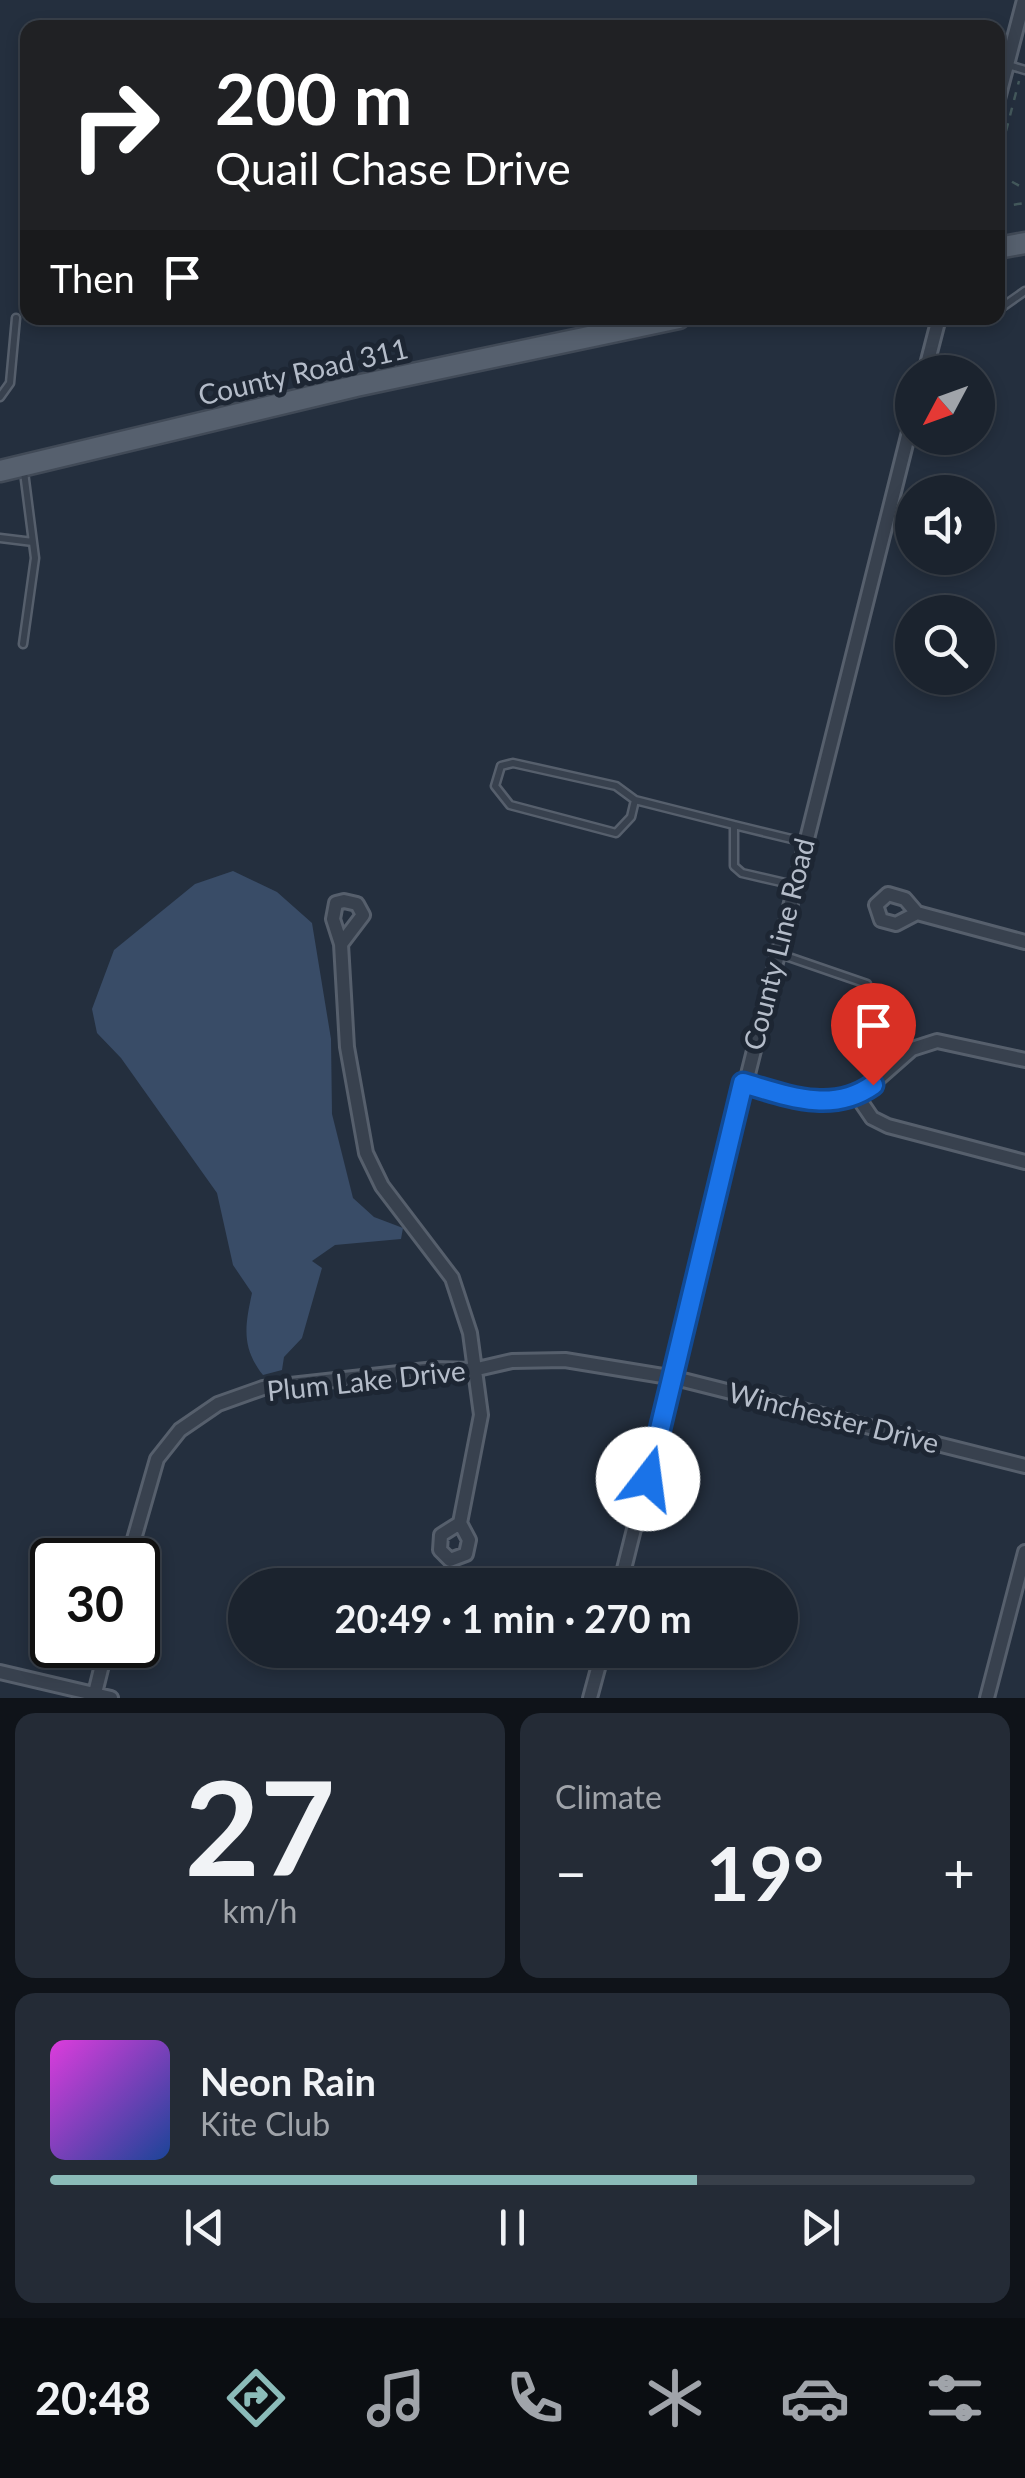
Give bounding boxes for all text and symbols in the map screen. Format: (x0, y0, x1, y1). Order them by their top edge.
text: 200 m (215, 56, 412, 140)
icon: right (50, 60, 180, 190)
text: Quail Chase Drive (215, 141, 571, 195)
icon: arrive (155, 250, 210, 305)
text: Then (50, 255, 135, 301)
street label: County Road 311 (195, 330, 411, 412)
north arrow (895, 355, 995, 455)
map controls (895, 355, 995, 695)
button: sound (895, 475, 995, 575)
button: search (895, 595, 995, 695)
street label: County Line Road (735, 835, 821, 1053)
pin (831, 983, 916, 1086)
icon: arrive (846, 998, 901, 1053)
street label: Plum Lake Drive (265, 1353, 467, 1407)
street label: Winchester Drive (725, 1374, 943, 1460)
position arrow (596, 1427, 700, 1531)
speed limit sign: 30 (30, 1538, 160, 1668)
text: 20:49 · 1 min · 270 m (334, 1595, 692, 1641)
text: 27 (185, 1748, 335, 1904)
text: Climate (555, 1777, 662, 1816)
text: 19° (706, 1827, 824, 1917)
text: − (555, 1839, 587, 1905)
text: + (943, 1839, 975, 1905)
text: km/h (223, 1891, 297, 1930)
text: Neon Rain (200, 2058, 376, 2104)
text: Kite Club (200, 2104, 330, 2143)
icon: previous (177, 2200, 232, 2255)
icon: pause (485, 2200, 540, 2255)
icon: next (793, 2200, 848, 2255)
icon: directions (221, 2363, 291, 2433)
icon: music (361, 2363, 431, 2433)
icon: phone (500, 2363, 570, 2433)
icon: climate (640, 2363, 710, 2433)
icon: car (780, 2363, 850, 2433)
icon: filters (920, 2363, 990, 2433)
text: 20:48 (35, 2371, 151, 2425)

